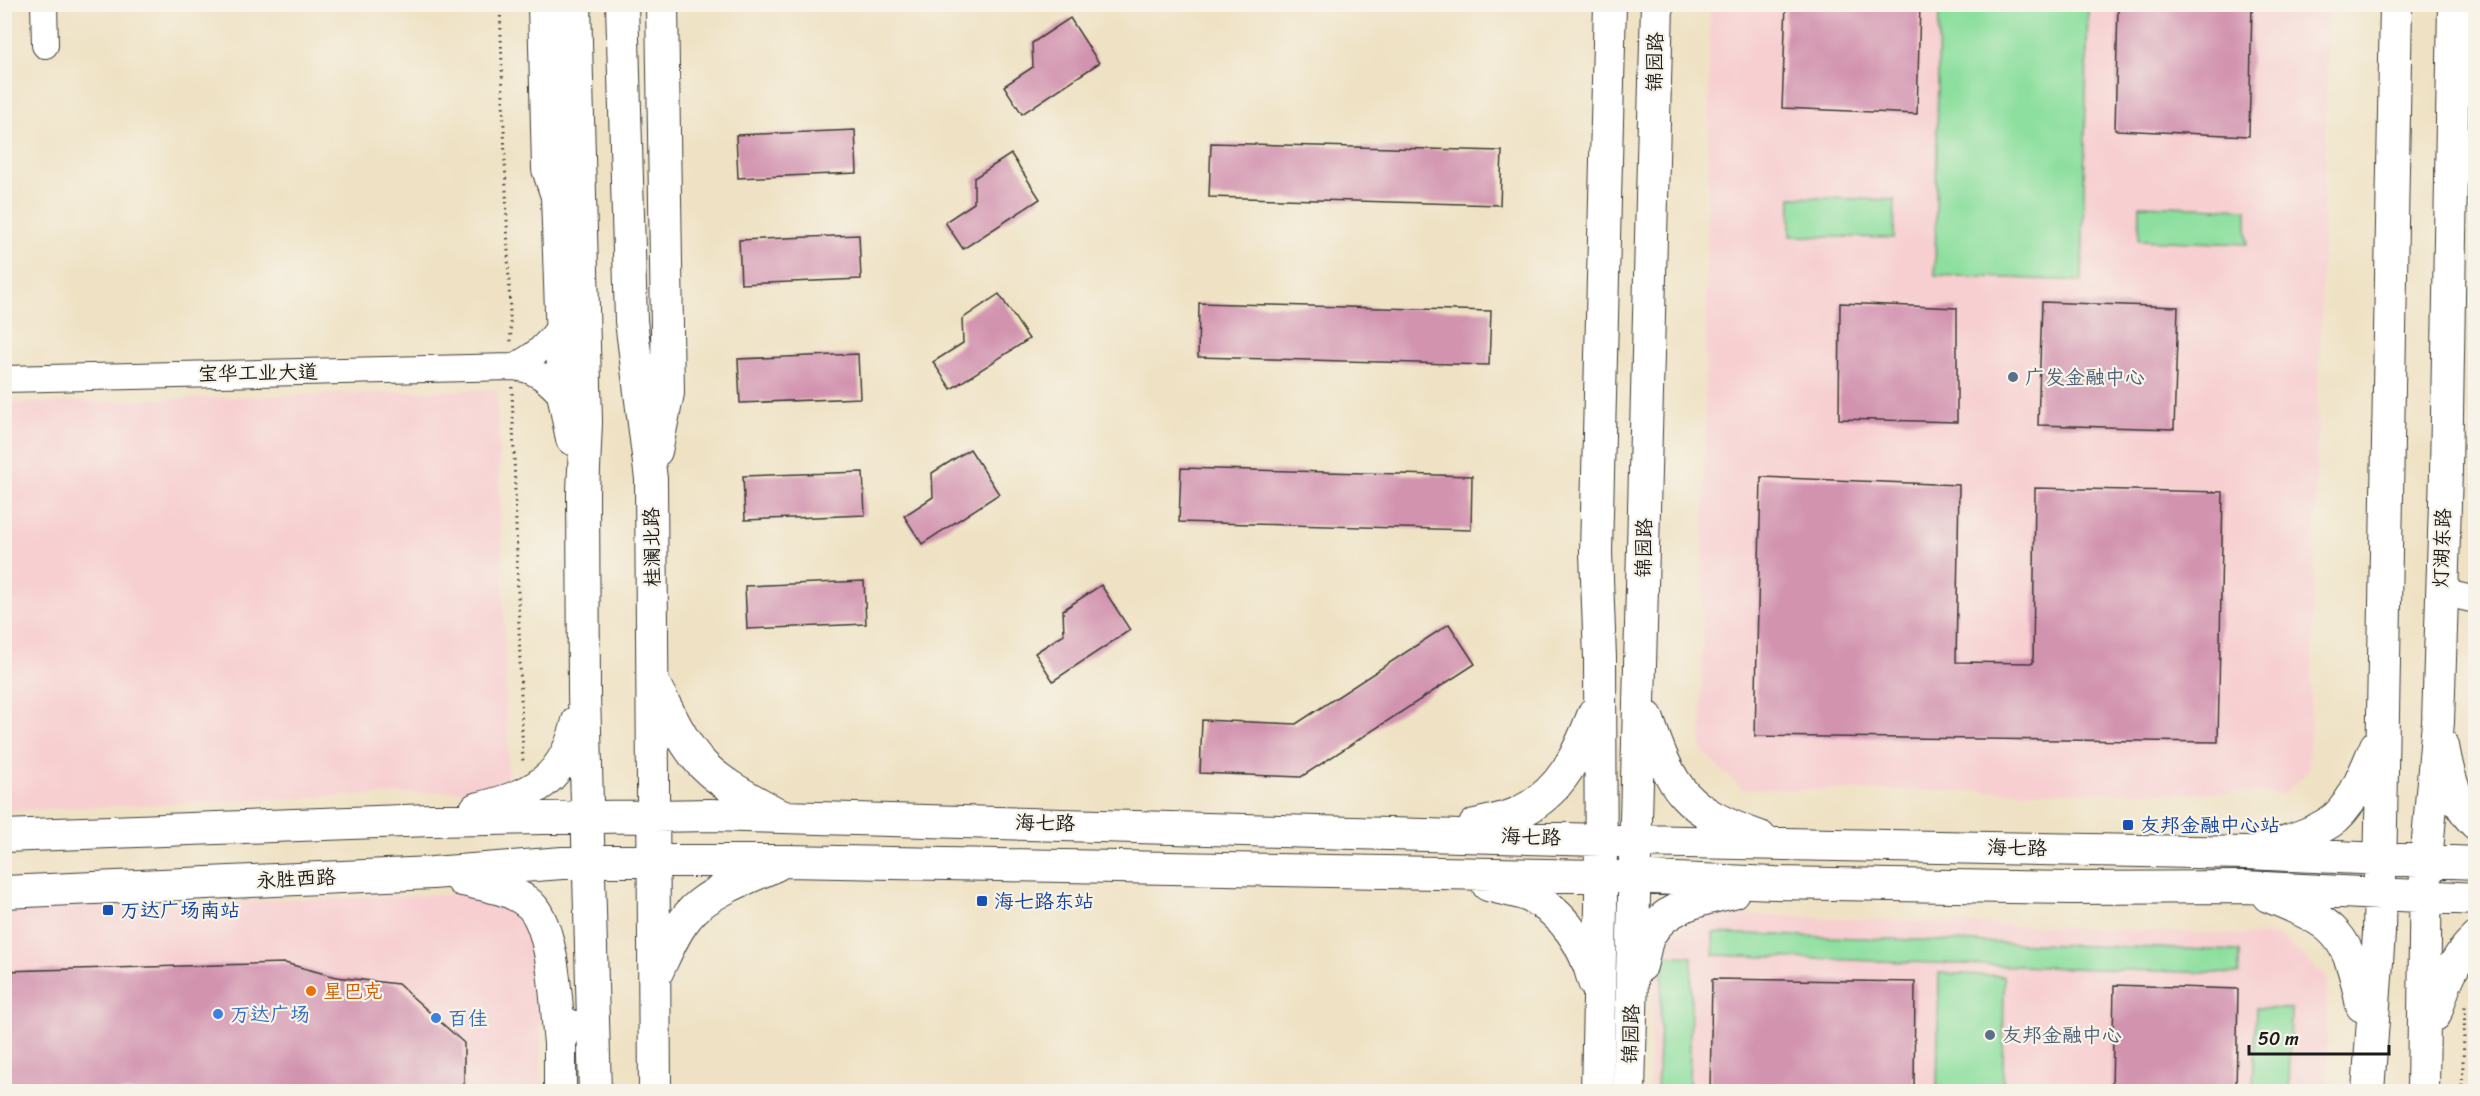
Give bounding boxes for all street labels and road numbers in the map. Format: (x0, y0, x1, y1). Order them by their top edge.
street label: 锦园路 (1637, 31, 1673, 92)
street label: 宝华工业大道 (198, 354, 318, 392)
street label: 桂澜北路 (634, 506, 670, 587)
street label: 灯湖东路 (2423, 506, 2461, 589)
street label: 锦园路 (1626, 517, 1662, 578)
street label: 海七路 (1015, 805, 1076, 841)
street label: 海七路 (1500, 818, 1563, 856)
street label: 海七路 (1987, 830, 2048, 866)
street label: 永胜西路 (255, 859, 338, 899)
street label: 锦园路 (1612, 1002, 1650, 1065)

